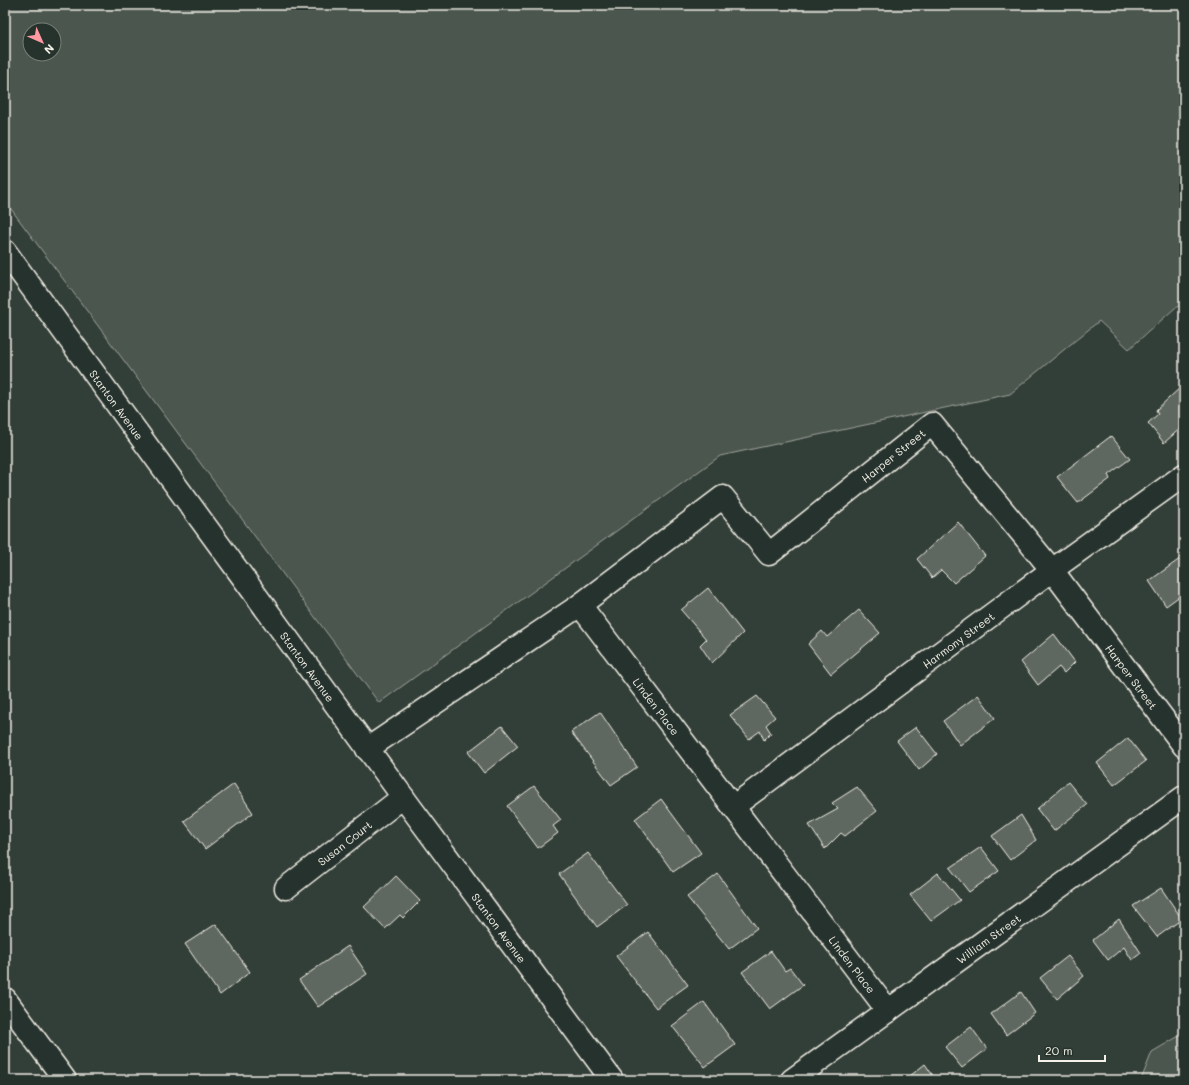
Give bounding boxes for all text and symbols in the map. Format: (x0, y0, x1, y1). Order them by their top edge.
north arrow (22, 22, 62, 62)
text: N (41, 41, 58, 58)
street label: Stanton Avenue (86, 367, 148, 443)
street label: Harper Street (858, 425, 928, 485)
street label: Harmony Street (919, 608, 997, 671)
street label: Stanton Avenue (277, 628, 338, 705)
street label: Harper Street (1102, 641, 1161, 712)
street label: Linden Place (630, 674, 684, 738)
street label: Susan Court (314, 817, 375, 868)
street label: Stanton Avenue (469, 890, 530, 966)
street label: William Street (953, 910, 1024, 967)
street label: Linden Place (826, 933, 879, 996)
scale bar (1039, 1037, 1105, 1063)
text: 20 m (1045, 1042, 1073, 1058)

